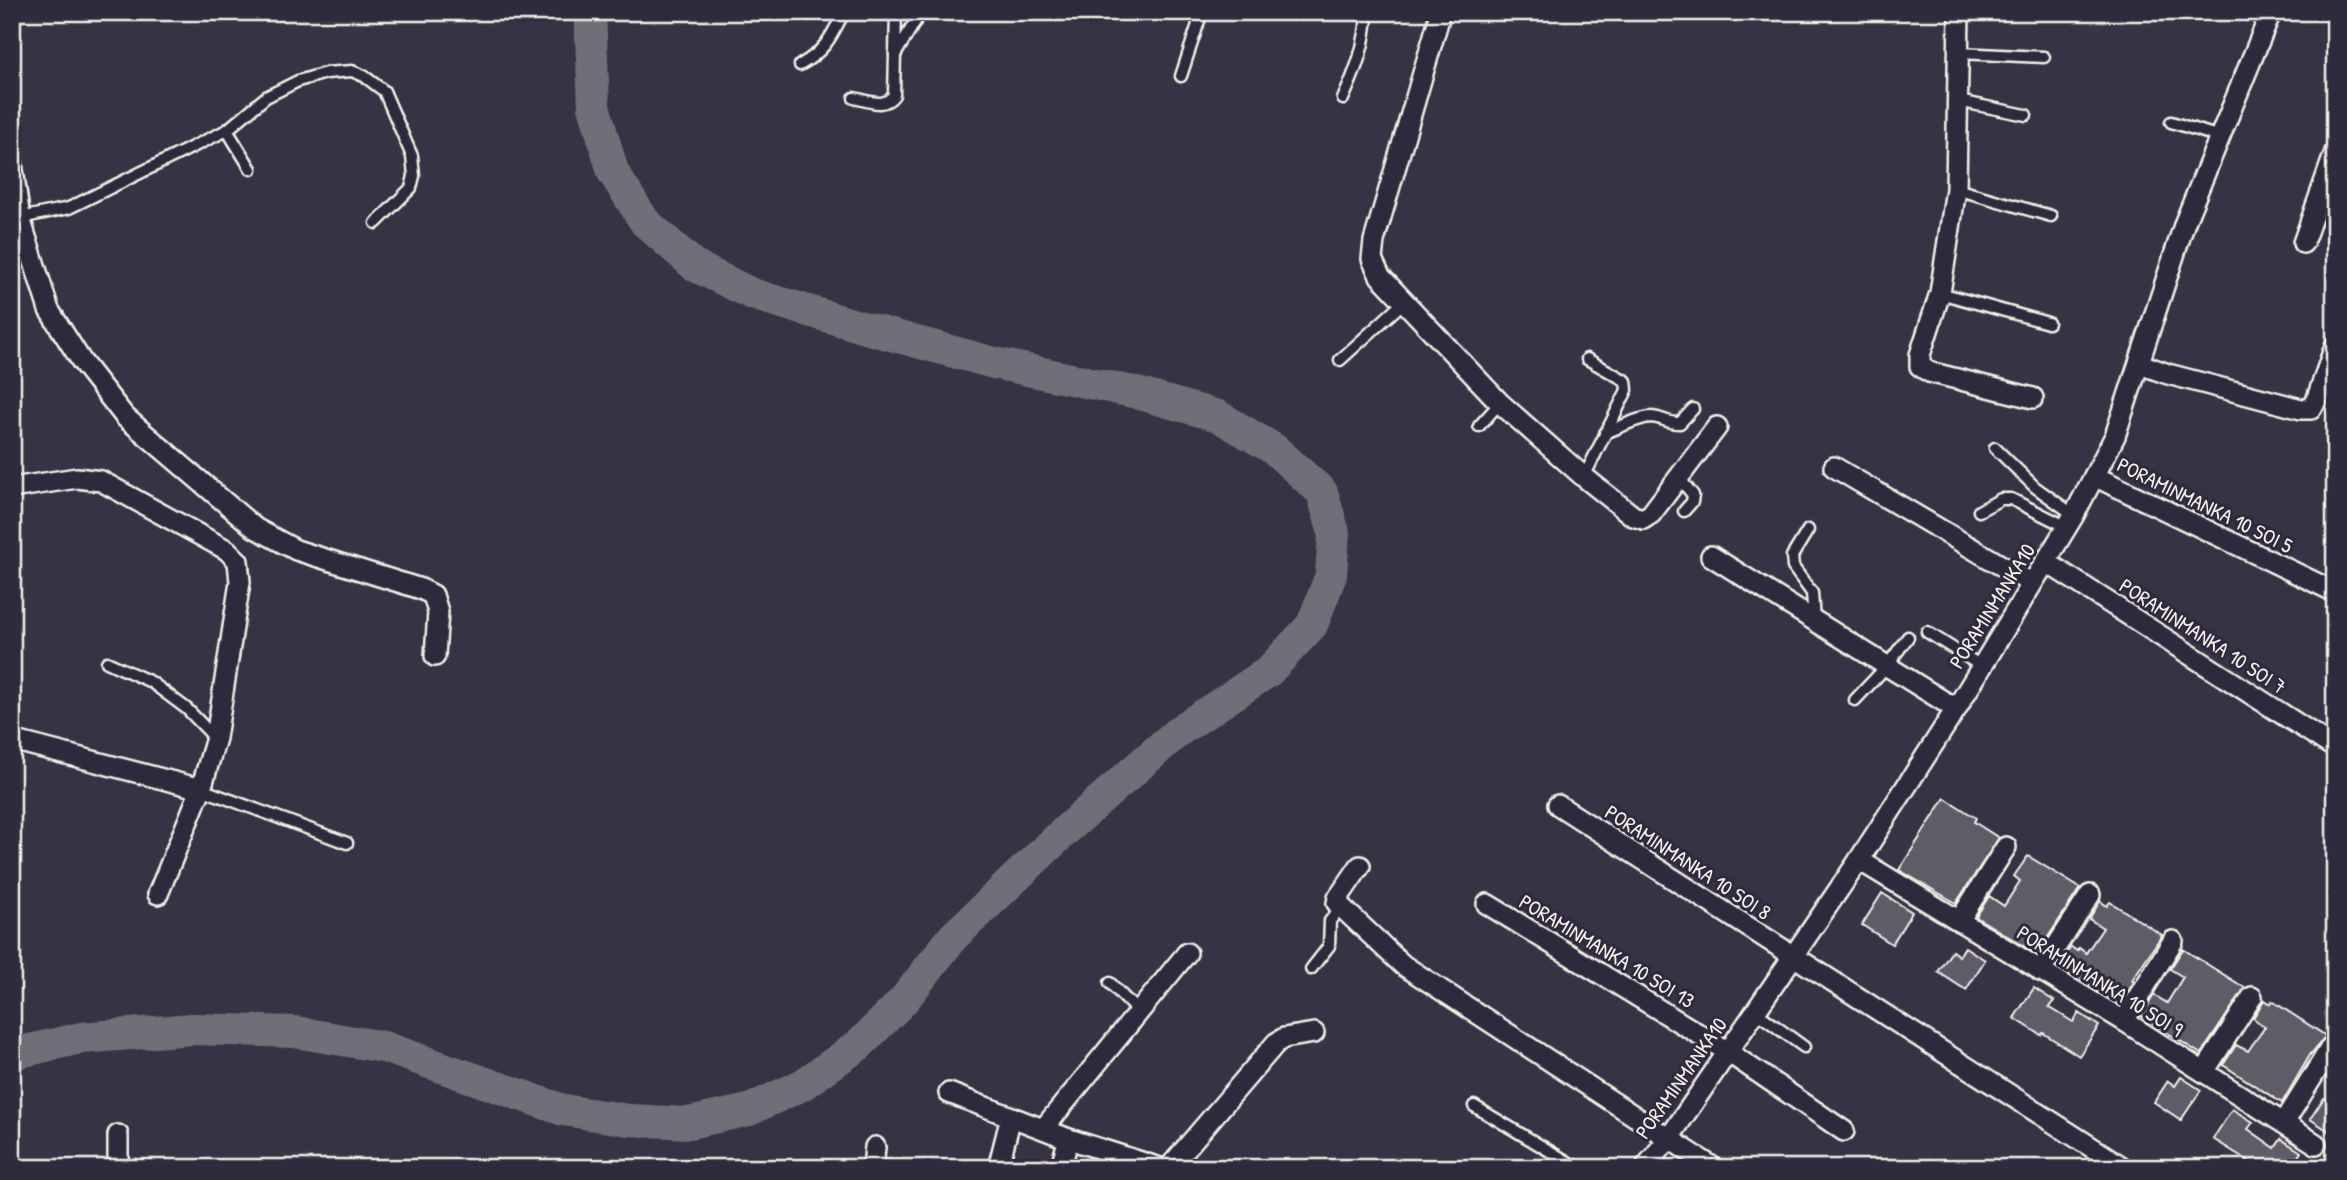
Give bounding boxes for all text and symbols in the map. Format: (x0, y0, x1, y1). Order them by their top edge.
street label: PORAMINMANKA 10 SOI 5 (2112, 450, 2298, 560)
street label: PORAMINMANKA10 (1942, 538, 2042, 674)
street label: PORAMINMANKA 10 SOI 7 (2114, 571, 2292, 701)
street label: PORAMINMANKA 10 SOI 8 (1600, 798, 1776, 926)
street label: PORAMINMANKA 10 SOI 13 (1514, 887, 1700, 1015)
street label: PORAMINMANKA 10 SOI 9 (2011, 918, 2189, 1044)
street label: PORAMINMANKA10 (1628, 1011, 1734, 1145)

